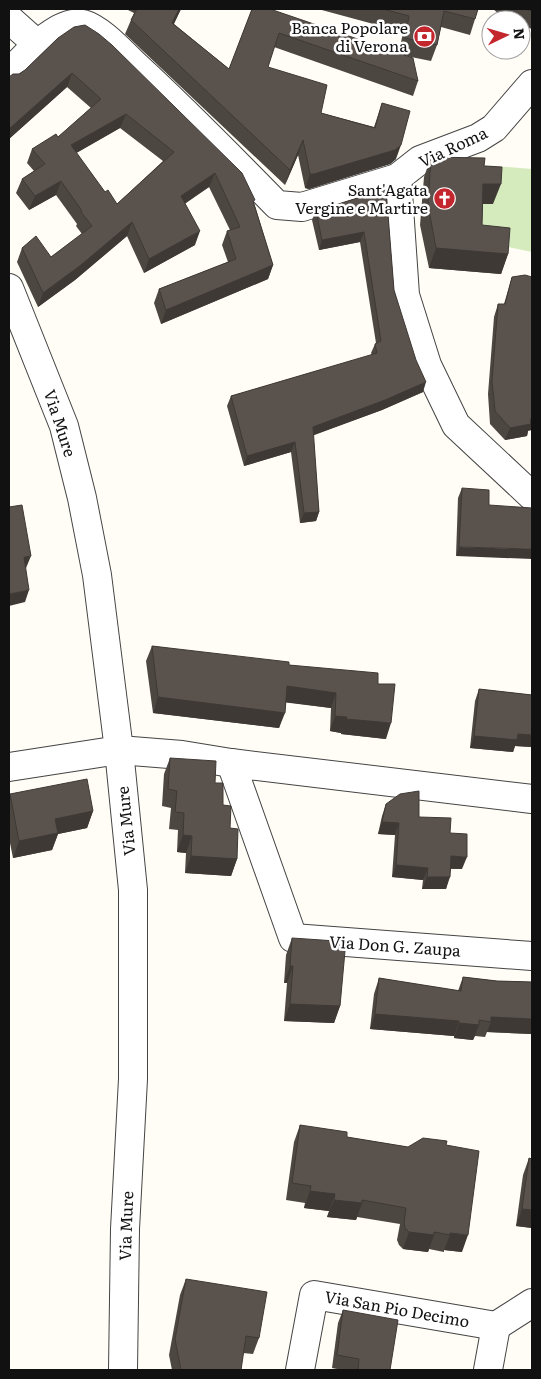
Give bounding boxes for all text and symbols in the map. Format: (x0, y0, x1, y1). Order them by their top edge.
north arrow (481, 10, 531, 60)
place label: Banca Popolare di Verona (291, 15, 408, 57)
bank icon: Banca Popolare di Verona (412, 25, 436, 49)
text: N (509, 27, 530, 41)
street label: Via Roma (414, 120, 491, 172)
place label: Sant'Agata Vergine e Martire (295, 177, 428, 219)
church icon: Sant'Agata Vergine e Martire (432, 187, 456, 211)
street label: Via Mure (39, 386, 83, 460)
street label: Via Mure (109, 785, 141, 857)
street label: Via Don G. Zaupa (328, 928, 462, 962)
street label: Via Mure (112, 1191, 138, 1261)
street label: Via San Pio Decimo (323, 1283, 471, 1333)

